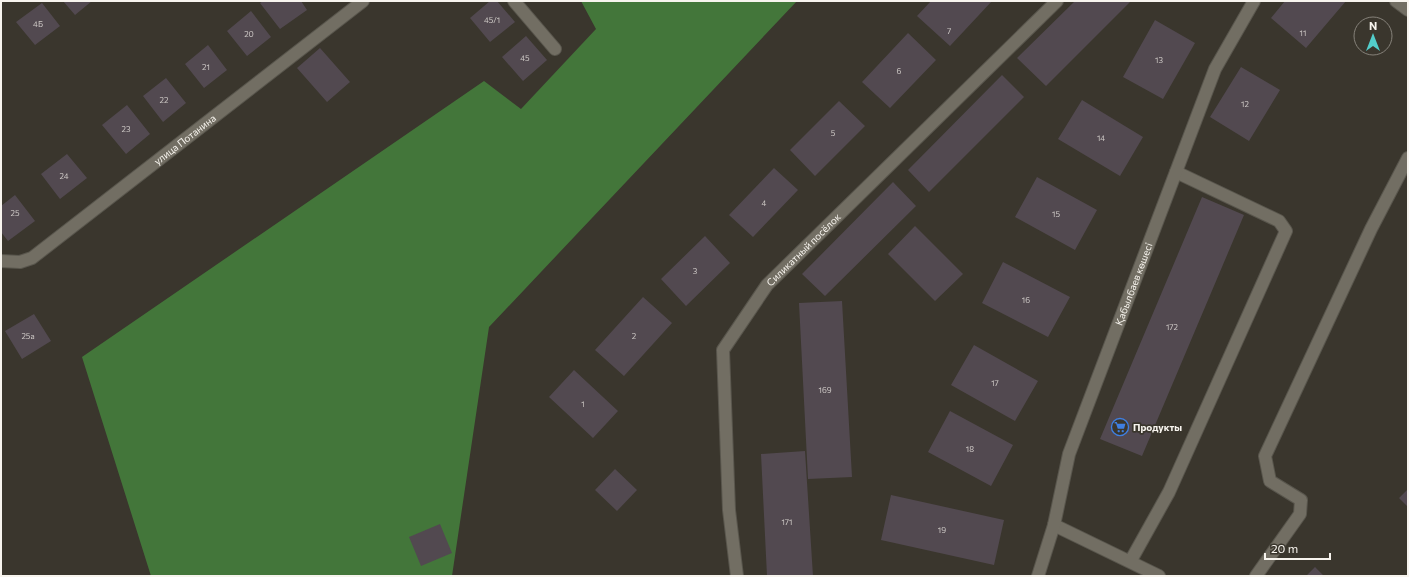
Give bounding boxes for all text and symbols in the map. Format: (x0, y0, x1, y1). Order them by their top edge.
house number: 45/1 (484, 15, 500, 25)
north arrow (1353, 16, 1393, 56)
house number: 4Б (33, 19, 43, 29)
text: N (1369, 19, 1377, 32)
house number: 7 (947, 26, 951, 36)
house number: 11 (1300, 28, 1306, 38)
house number: 20 (244, 29, 254, 39)
house number: 45 (520, 53, 530, 63)
house number: 13 (1155, 55, 1163, 65)
house number: 21 (202, 62, 210, 72)
house number: 6 (897, 66, 902, 76)
house number: 22 (160, 95, 169, 105)
house number: 12 (1241, 99, 1249, 109)
street label: улица Потанина (151, 112, 218, 167)
house number: 23 (122, 124, 131, 134)
house number: 5 (831, 128, 836, 138)
house number: 14 (1097, 133, 1105, 143)
house number: 24 (59, 171, 69, 181)
house number: 4 (762, 198, 767, 208)
house number: 25 (10, 208, 20, 218)
house number: 15 (1052, 209, 1060, 219)
street label: Силикатный посёлок (764, 210, 843, 288)
street label: Қабылбаев көшесі (1112, 241, 1155, 327)
house number: 3 (693, 266, 698, 276)
house number: 16 (1022, 295, 1030, 305)
house number: 172 (1166, 322, 1179, 332)
house number: 25а (21, 331, 35, 341)
house number: 2 (632, 331, 637, 341)
house number: 17 (991, 378, 999, 388)
house number: 169 (818, 385, 832, 395)
house number: 1 (581, 399, 585, 409)
supermarket icon: Продукты (1110, 417, 1130, 437)
place label: Продукты (1133, 421, 1182, 433)
house number: 18 (966, 444, 974, 454)
house number: 171 (781, 517, 793, 527)
house number: 19 (938, 525, 946, 535)
scale bar (1265, 535, 1330, 561)
text: 20 m (1271, 541, 1298, 555)

